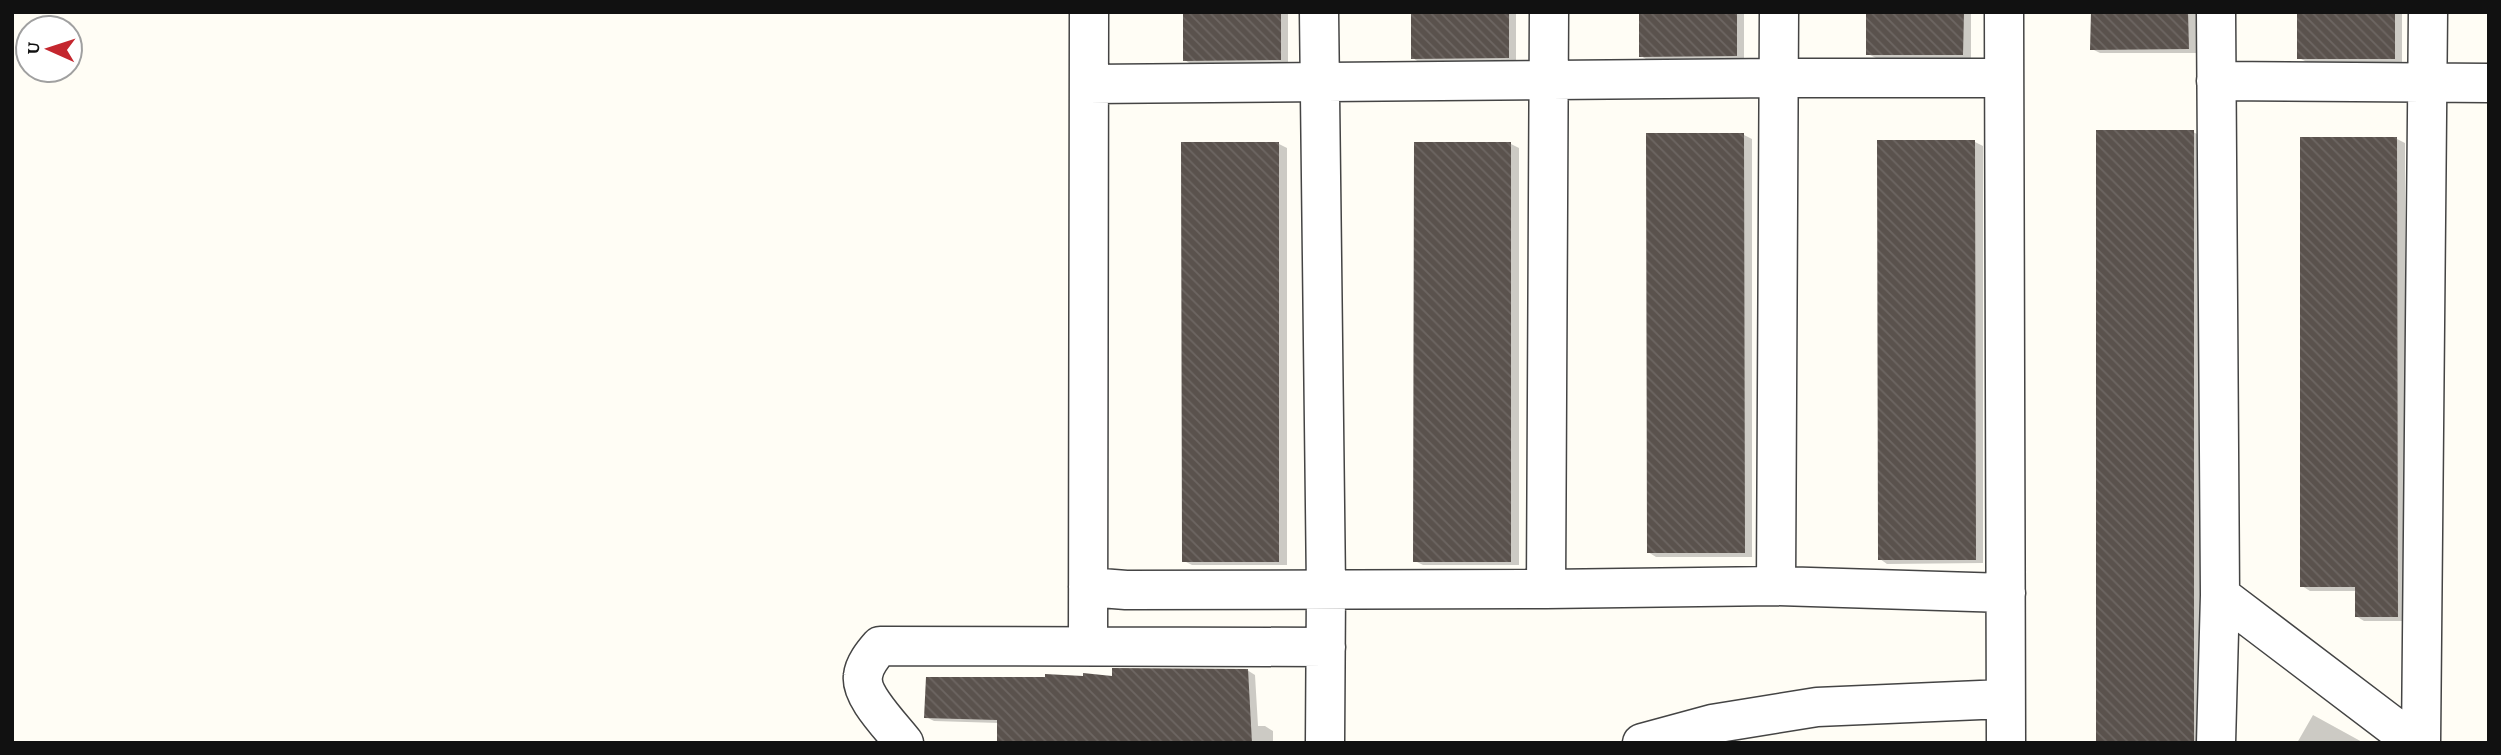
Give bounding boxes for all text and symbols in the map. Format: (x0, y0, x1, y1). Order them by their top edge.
north arrow (14, 14, 84, 84)
text: U (22, 41, 43, 55)

